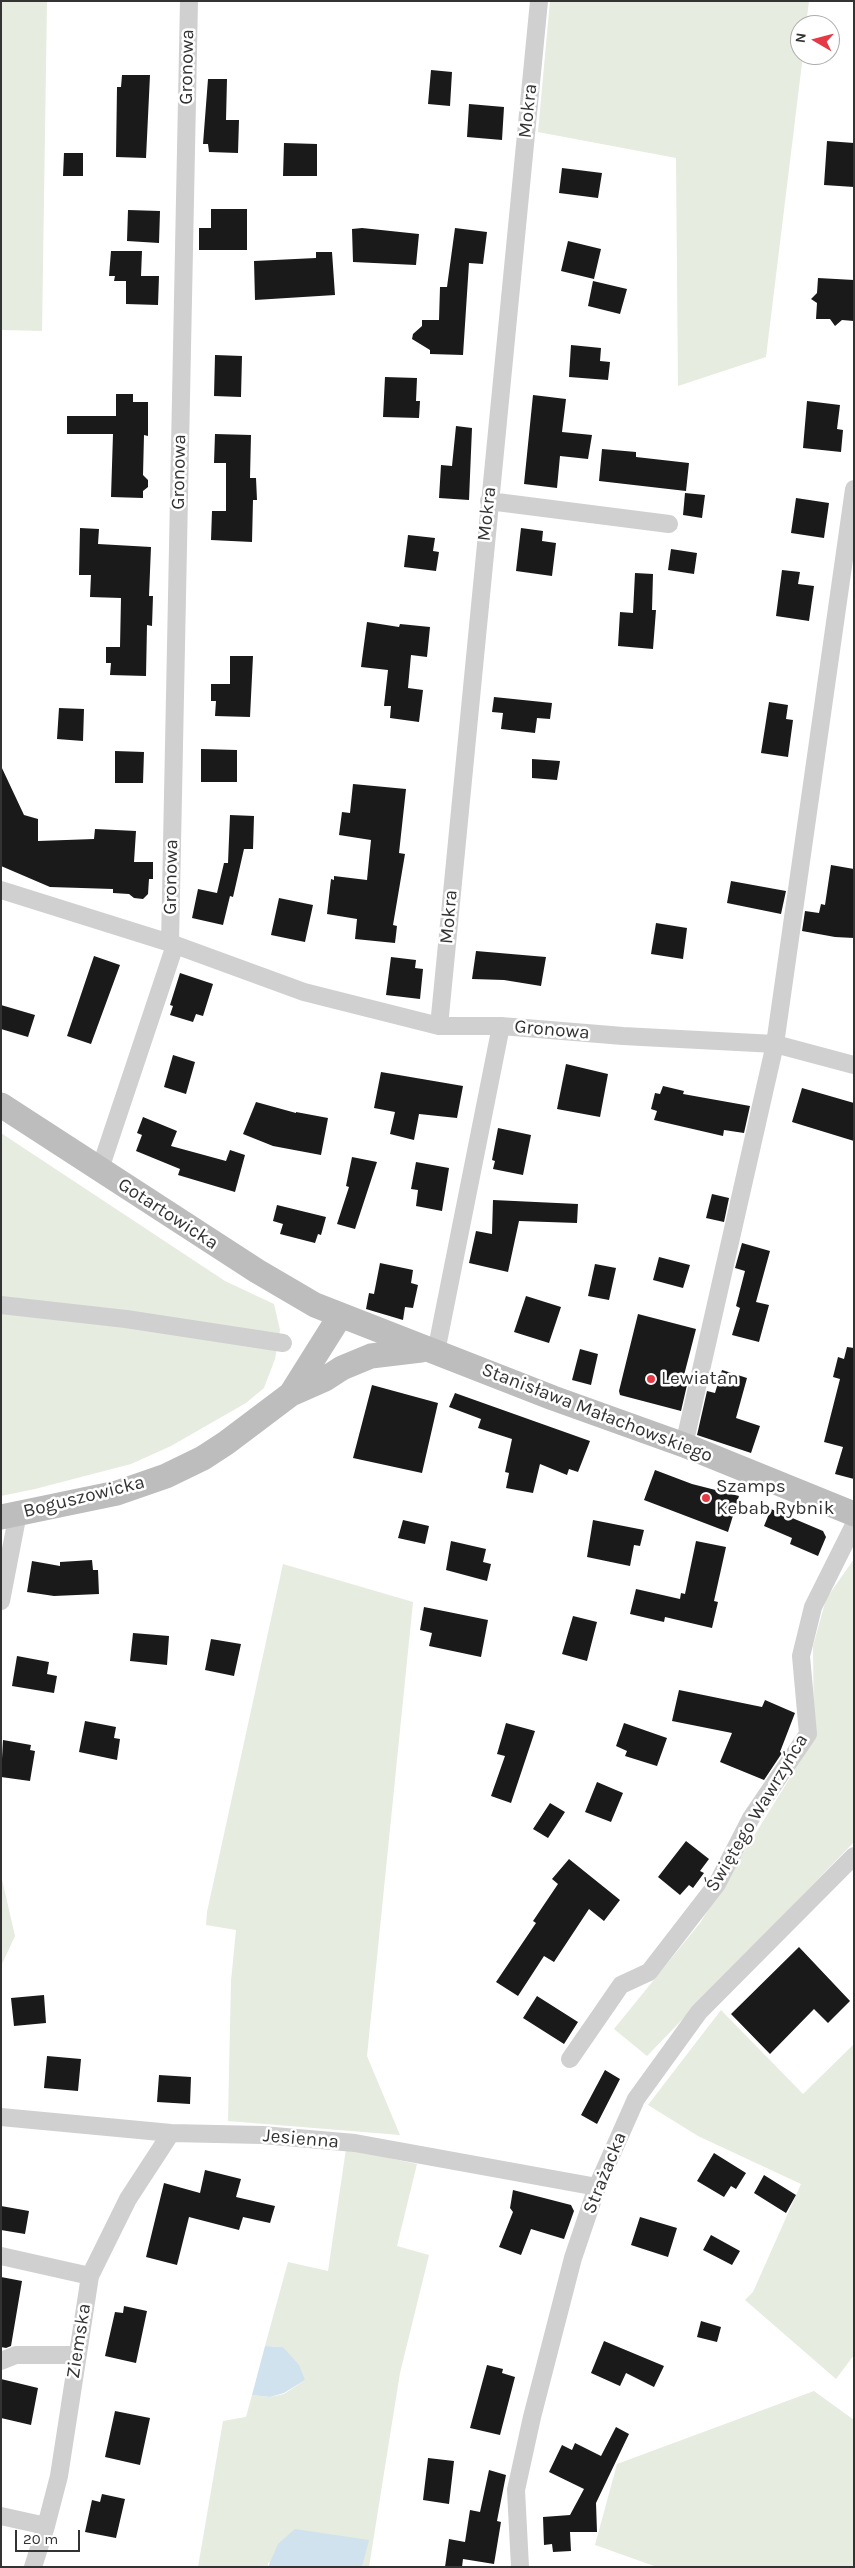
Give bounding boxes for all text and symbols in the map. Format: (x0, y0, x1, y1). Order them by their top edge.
north arrow (790, 15, 840, 65)
street label: Gronowa (175, 29, 199, 105)
text: N (792, 32, 810, 44)
street label: Mokra (514, 83, 542, 139)
street label: Gronowa (167, 434, 191, 510)
street label: Mokra (473, 486, 501, 542)
street label: Gronowa (159, 839, 183, 915)
street label: Mokra (435, 889, 463, 945)
street label: Gronowa (513, 1015, 591, 1045)
street label: Gotartowicka (114, 1173, 222, 1255)
street label: Stanisława Małachowskiego (478, 1358, 716, 1468)
place label: Lewiatan (661, 1368, 739, 1390)
marker: Lewiatan (645, 1373, 657, 1385)
street label: Boguszowicka (21, 1471, 147, 1523)
place label: Szamps Kebab Rybnik (716, 1476, 834, 1520)
marker: Szamps Kebab Rybnik (700, 1492, 712, 1504)
street label: Świętego Wawrzyńca (701, 1730, 813, 1896)
street label: Jesienna (262, 2124, 340, 2154)
street label: Strażacka (578, 2129, 632, 2217)
street label: Ziemska (62, 2302, 96, 2380)
scale bar (18, 2520, 82, 2552)
text: 20 m (23, 2530, 58, 2548)

